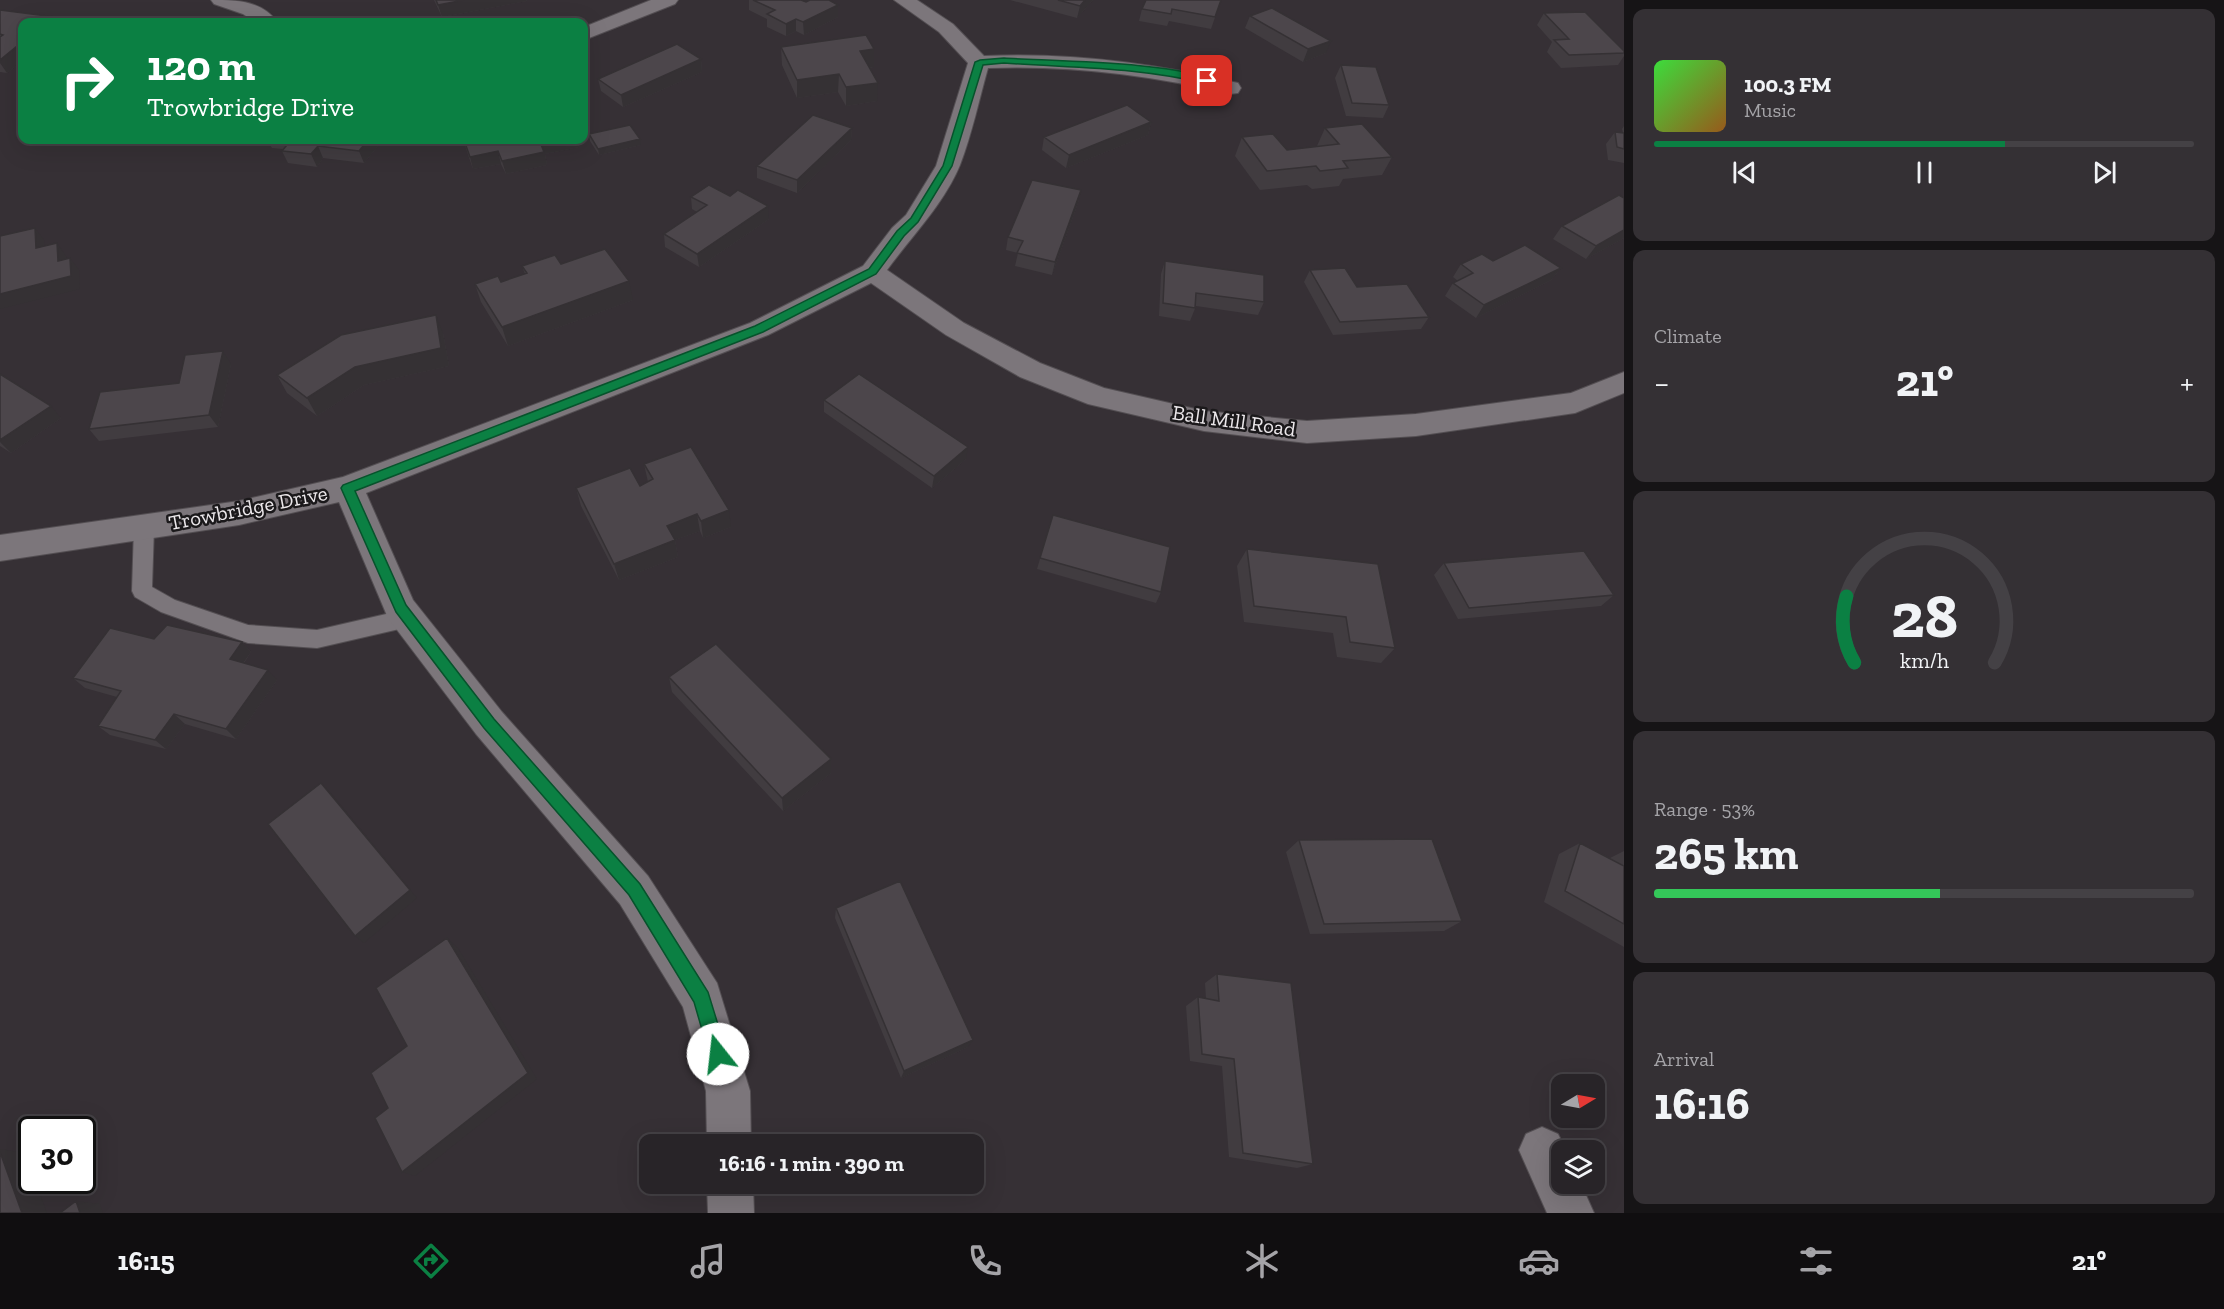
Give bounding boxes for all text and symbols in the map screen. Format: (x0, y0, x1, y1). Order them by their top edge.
text: 120 m (147, 40, 255, 91)
icon: right (48, 42, 126, 120)
pin (1181, 55, 1232, 106)
icon: arrive (1190, 64, 1223, 97)
text: 100.3 FM (1744, 71, 1831, 98)
text: Trowbridge Drive (147, 91, 354, 123)
text: Music (1744, 98, 1796, 122)
icon: previous (1728, 156, 1761, 189)
icon: pause (1908, 156, 1941, 189)
icon: next (2088, 156, 2121, 189)
text: Climate (1654, 324, 1722, 348)
text: 21° (1896, 354, 1954, 408)
text: − (1654, 363, 1669, 402)
text: + (2180, 363, 2194, 402)
street label: Ball Mill Road (1171, 399, 1298, 442)
street label: Trowbridge Drive (166, 480, 330, 535)
text: 28 (1890, 579, 1958, 654)
text: km/h (1900, 649, 1948, 674)
text: Range · 53% (1654, 797, 1755, 821)
text: 265 km (1654, 827, 1799, 881)
position arrow (686, 1022, 750, 1086)
text: Arrival (1654, 1047, 1714, 1071)
north arrow (1551, 1074, 1605, 1128)
map controls (1551, 1074, 1605, 1194)
text: 16:16 (1654, 1077, 1750, 1131)
speed limit sign: 30 (18, 1116, 96, 1194)
button: layers (1551, 1140, 1605, 1194)
text: 16:16 · 1 min · 390 m (719, 1150, 904, 1177)
icon: directions (410, 1240, 452, 1282)
icon: music (687, 1240, 729, 1282)
icon: phone (964, 1240, 1006, 1282)
icon: climate (1241, 1240, 1283, 1282)
icon: car (1518, 1240, 1560, 1282)
icon: filters (1795, 1240, 1837, 1282)
text: 16:15 (118, 1245, 175, 1277)
text: 21° (2072, 1245, 2106, 1277)

